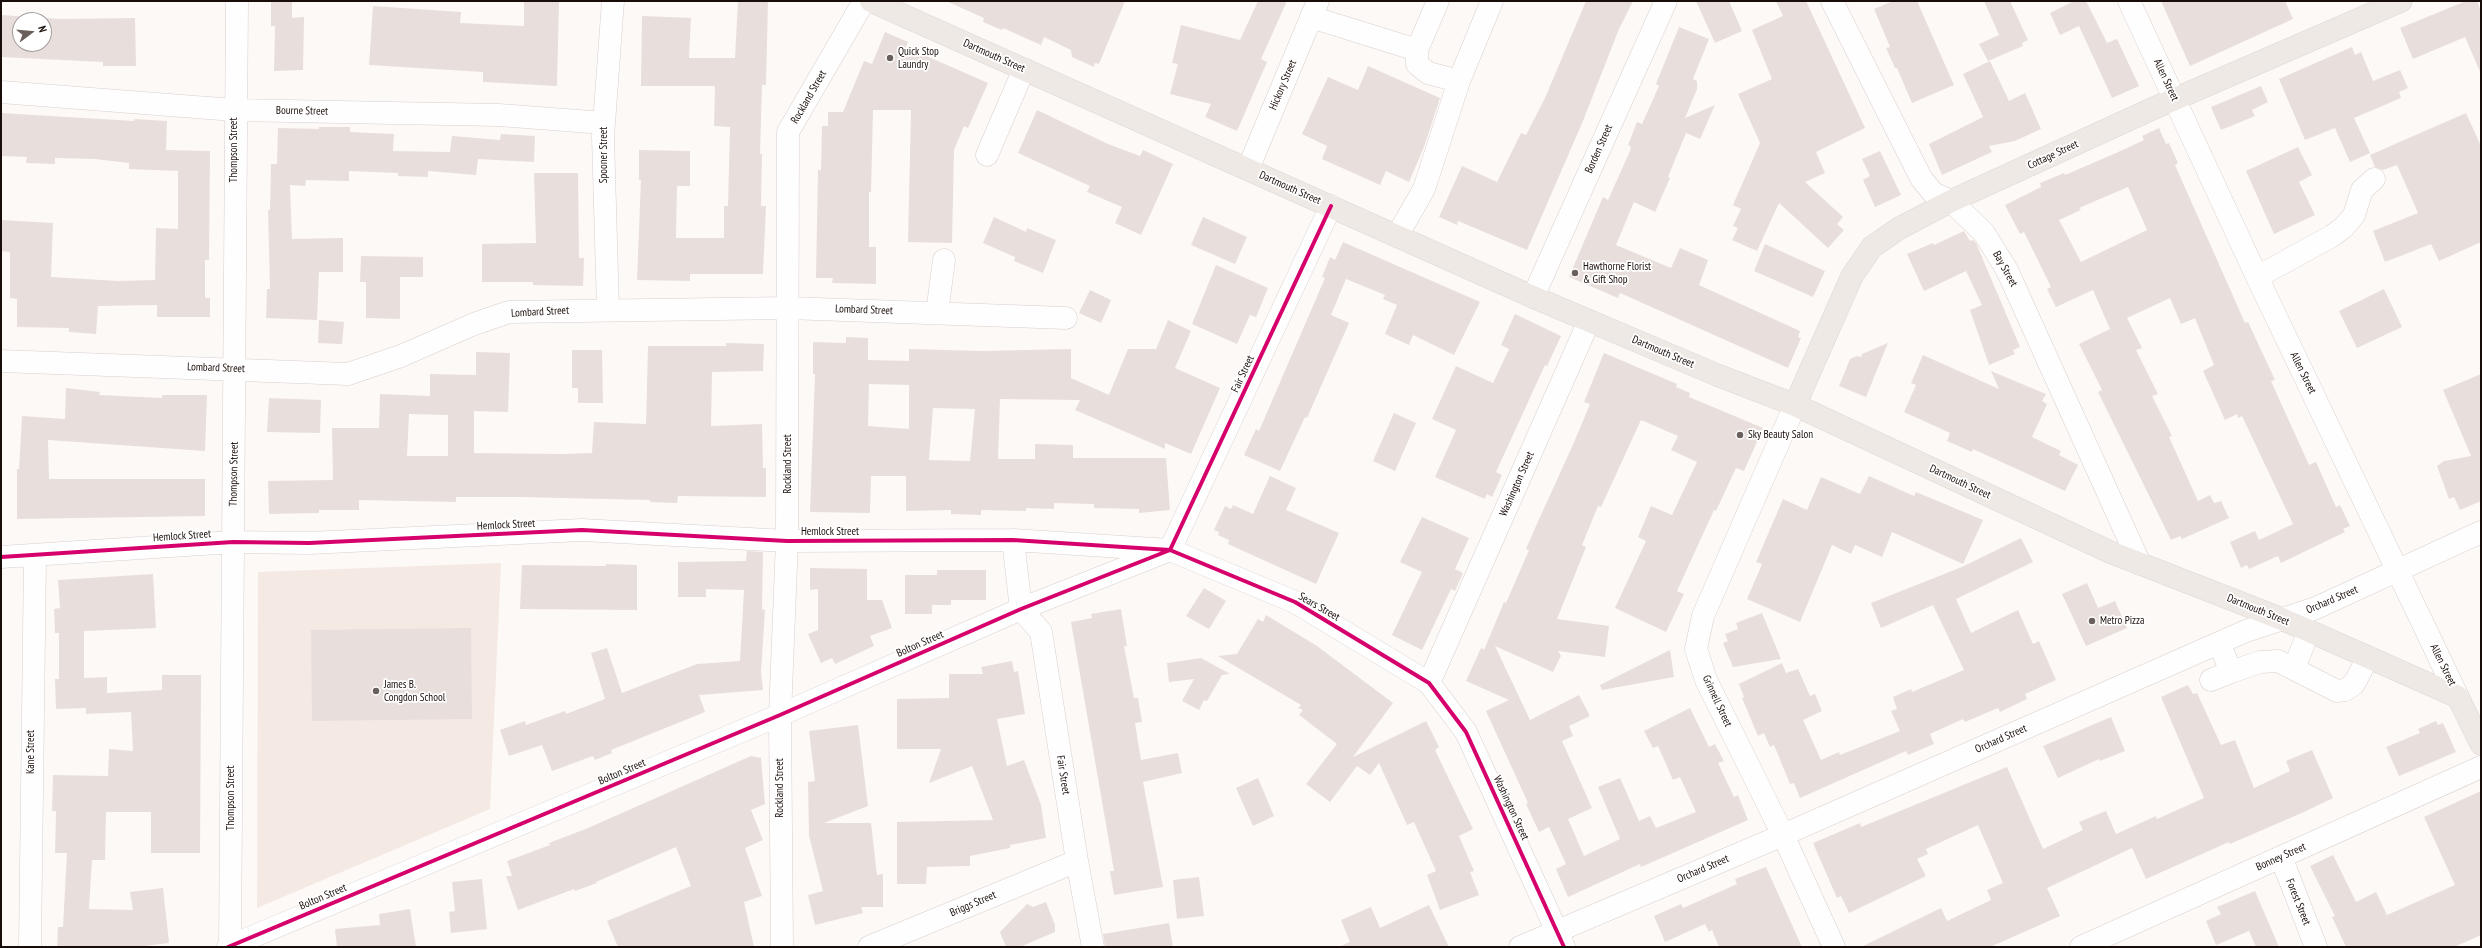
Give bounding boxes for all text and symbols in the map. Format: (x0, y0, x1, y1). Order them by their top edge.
north arrow (12, 12, 52, 52)
text: N (35, 24, 50, 34)
street label: Dartmouth Street (961, 37, 1027, 75)
place label: Quick Stop Laundry (898, 45, 939, 71)
marker: Quick Stop Laundry (885, 53, 895, 63)
street label: Allen Street (2151, 57, 2181, 103)
street label: Hickory Street (1266, 58, 1300, 112)
street label: Rockland Street (788, 68, 830, 126)
street label: Bourne Street (276, 104, 328, 118)
street label: Thompson Street (227, 118, 241, 182)
street label: Borden Street (1582, 122, 1616, 176)
street label: Spooner Street (597, 127, 611, 183)
street label: Cottage Street (2026, 138, 2080, 172)
street label: Dartmouth Street (1257, 169, 1323, 207)
street label: Bay Street (1990, 249, 2020, 289)
place label: Hawthorne Florist & Gift Shop (1583, 260, 1651, 286)
marker: Hawthorne Florist & Gift Shop (1570, 268, 1580, 278)
street label: Lombard Street (835, 302, 893, 318)
street label: Lombard Street (511, 304, 569, 320)
street label: Dartmouth Street (1630, 333, 1696, 371)
street label: Allen Street (2287, 350, 2319, 396)
street label: Fair Street (1229, 353, 1257, 395)
street label: Lombard Street (187, 360, 245, 376)
place label: Sky Beauty Salon (1748, 428, 1813, 442)
marker: Sky Beauty Salon (1735, 430, 1745, 440)
street label: Rockland Street (781, 434, 795, 494)
street label: Thompson Street (227, 441, 241, 507)
street label: Washington Street (1497, 450, 1537, 518)
street label: Dartmouth Street (1927, 462, 1993, 502)
street label: Hemlock Street (477, 517, 535, 533)
street label: Hemlock Street (801, 525, 859, 539)
street label: Hemlock Street (153, 527, 211, 545)
street label: Orchard Street (2304, 583, 2360, 617)
street label: Sears Street (1296, 590, 1342, 624)
street label: Dartmouth Street (2225, 591, 2291, 629)
place label: Metro Pizza (2100, 614, 2144, 628)
marker: Metro Pizza (2087, 616, 2097, 626)
street label: Bolton Street (894, 628, 946, 660)
street label: Allen Street (2427, 642, 2459, 688)
street label: Grinnell Street (1699, 673, 1735, 729)
place label: James B. Congdon School (384, 678, 445, 704)
marker: James B. Congdon School (371, 686, 381, 696)
street label: Orchard Street (1973, 722, 2029, 756)
street label: Kane Street (24, 730, 38, 774)
street label: Fair Street (1053, 754, 1073, 796)
street label: Bolton Street (596, 756, 648, 788)
street label: Rockland Street (773, 758, 787, 818)
street label: Thompson Street (224, 766, 238, 830)
street label: Washington Street (1490, 774, 1532, 842)
street label: Bonney Street (2254, 840, 2308, 874)
street label: Orchard Street (1675, 852, 1731, 886)
street label: Forest Street (2283, 877, 2313, 927)
street label: Bolton Street (297, 881, 349, 913)
street label: Briggs Street (948, 888, 998, 920)

